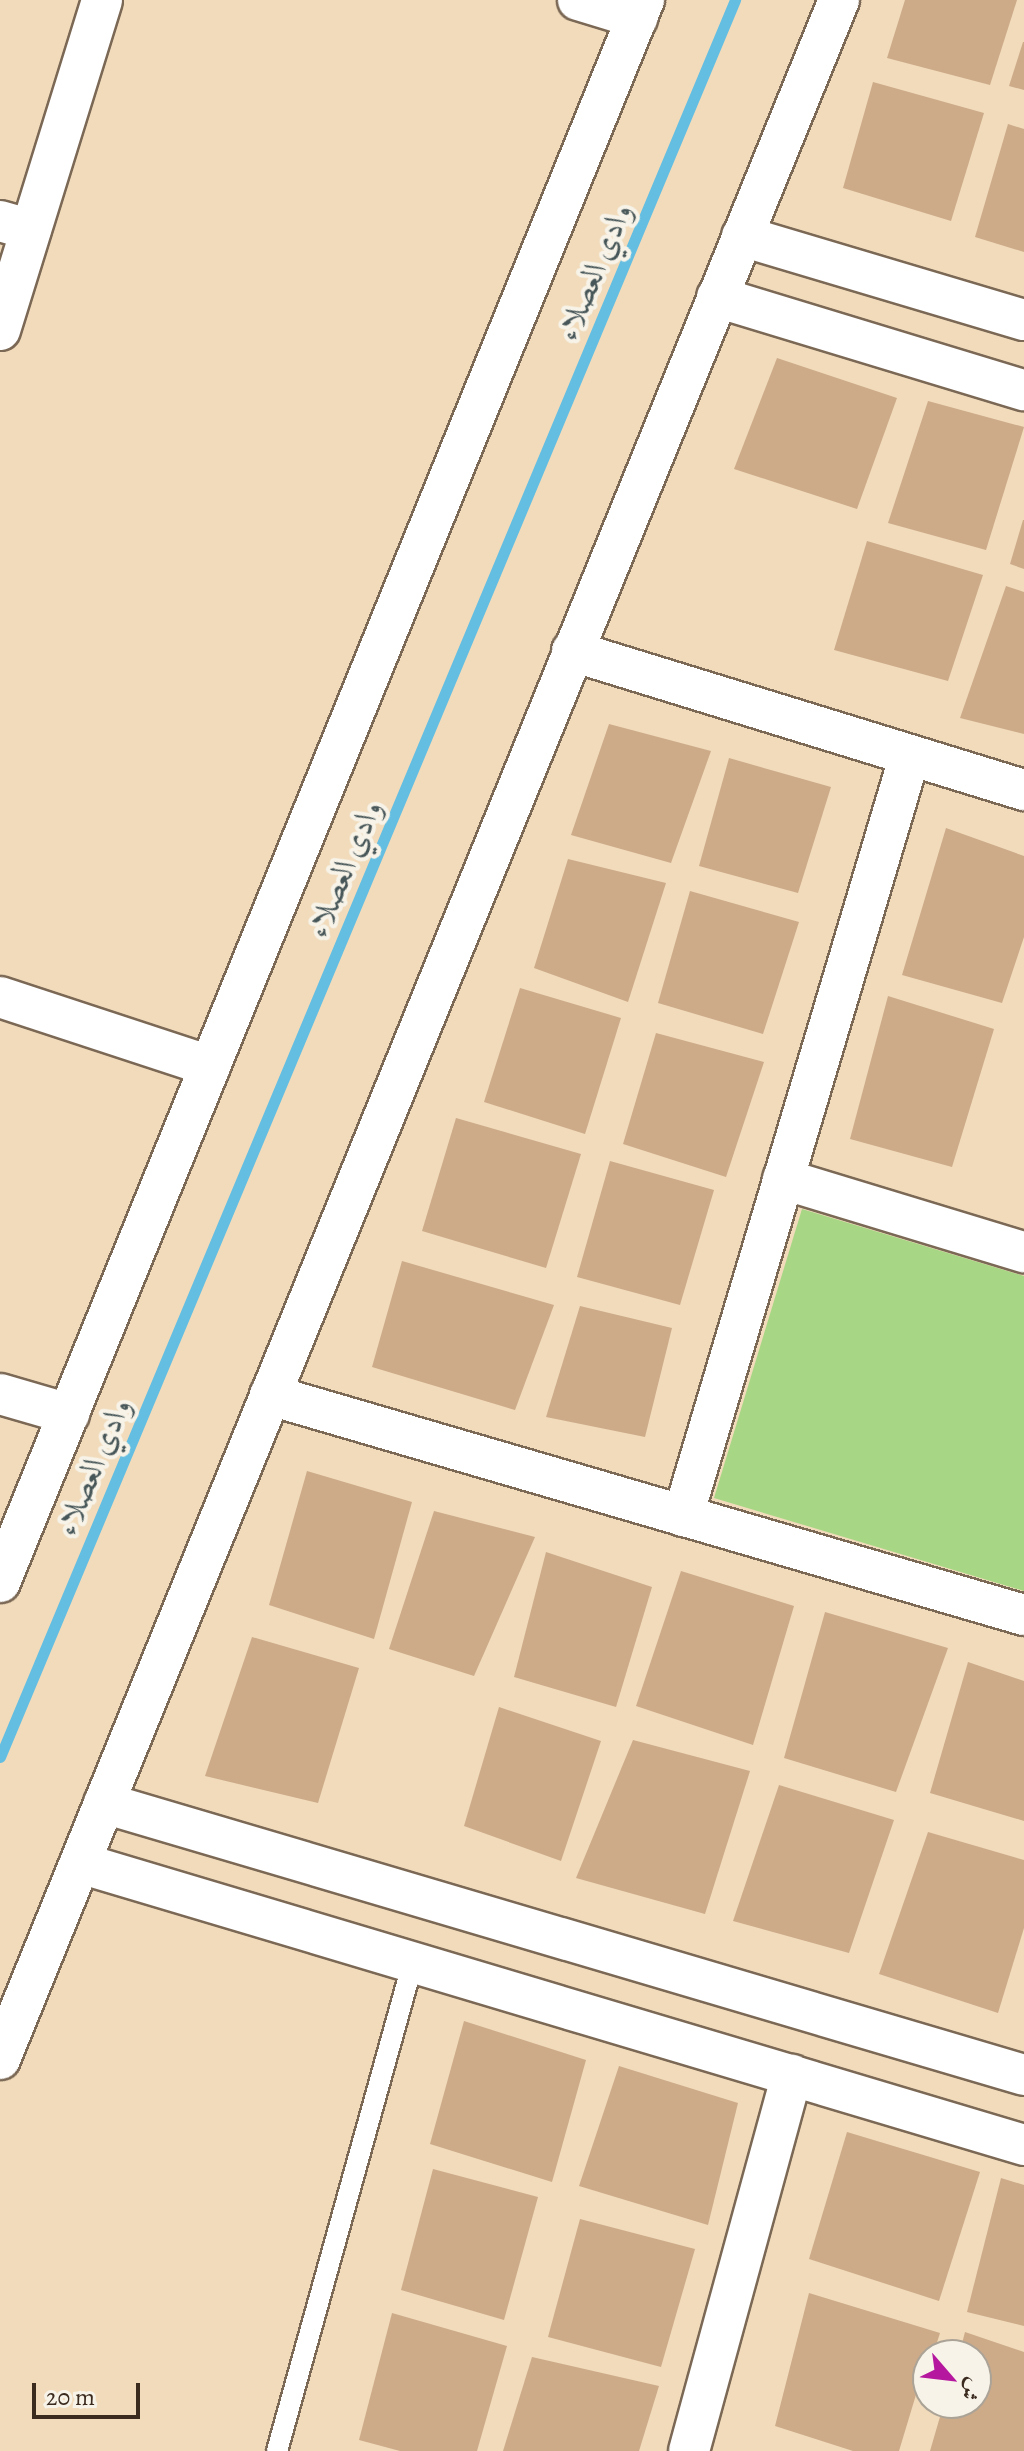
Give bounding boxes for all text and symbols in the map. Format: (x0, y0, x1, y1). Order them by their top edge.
water label: وادي العصلاء (548, 196, 640, 346)
water label: وادي العصلاء (298, 793, 390, 943)
water label: وادي العصلاء (47, 1391, 139, 1541)
north arrow (912, 2339, 992, 2419)
scale bar (36, 2367, 144, 2417)
text: ش (953, 2373, 990, 2406)
text: 20 m (46, 2381, 95, 2413)

